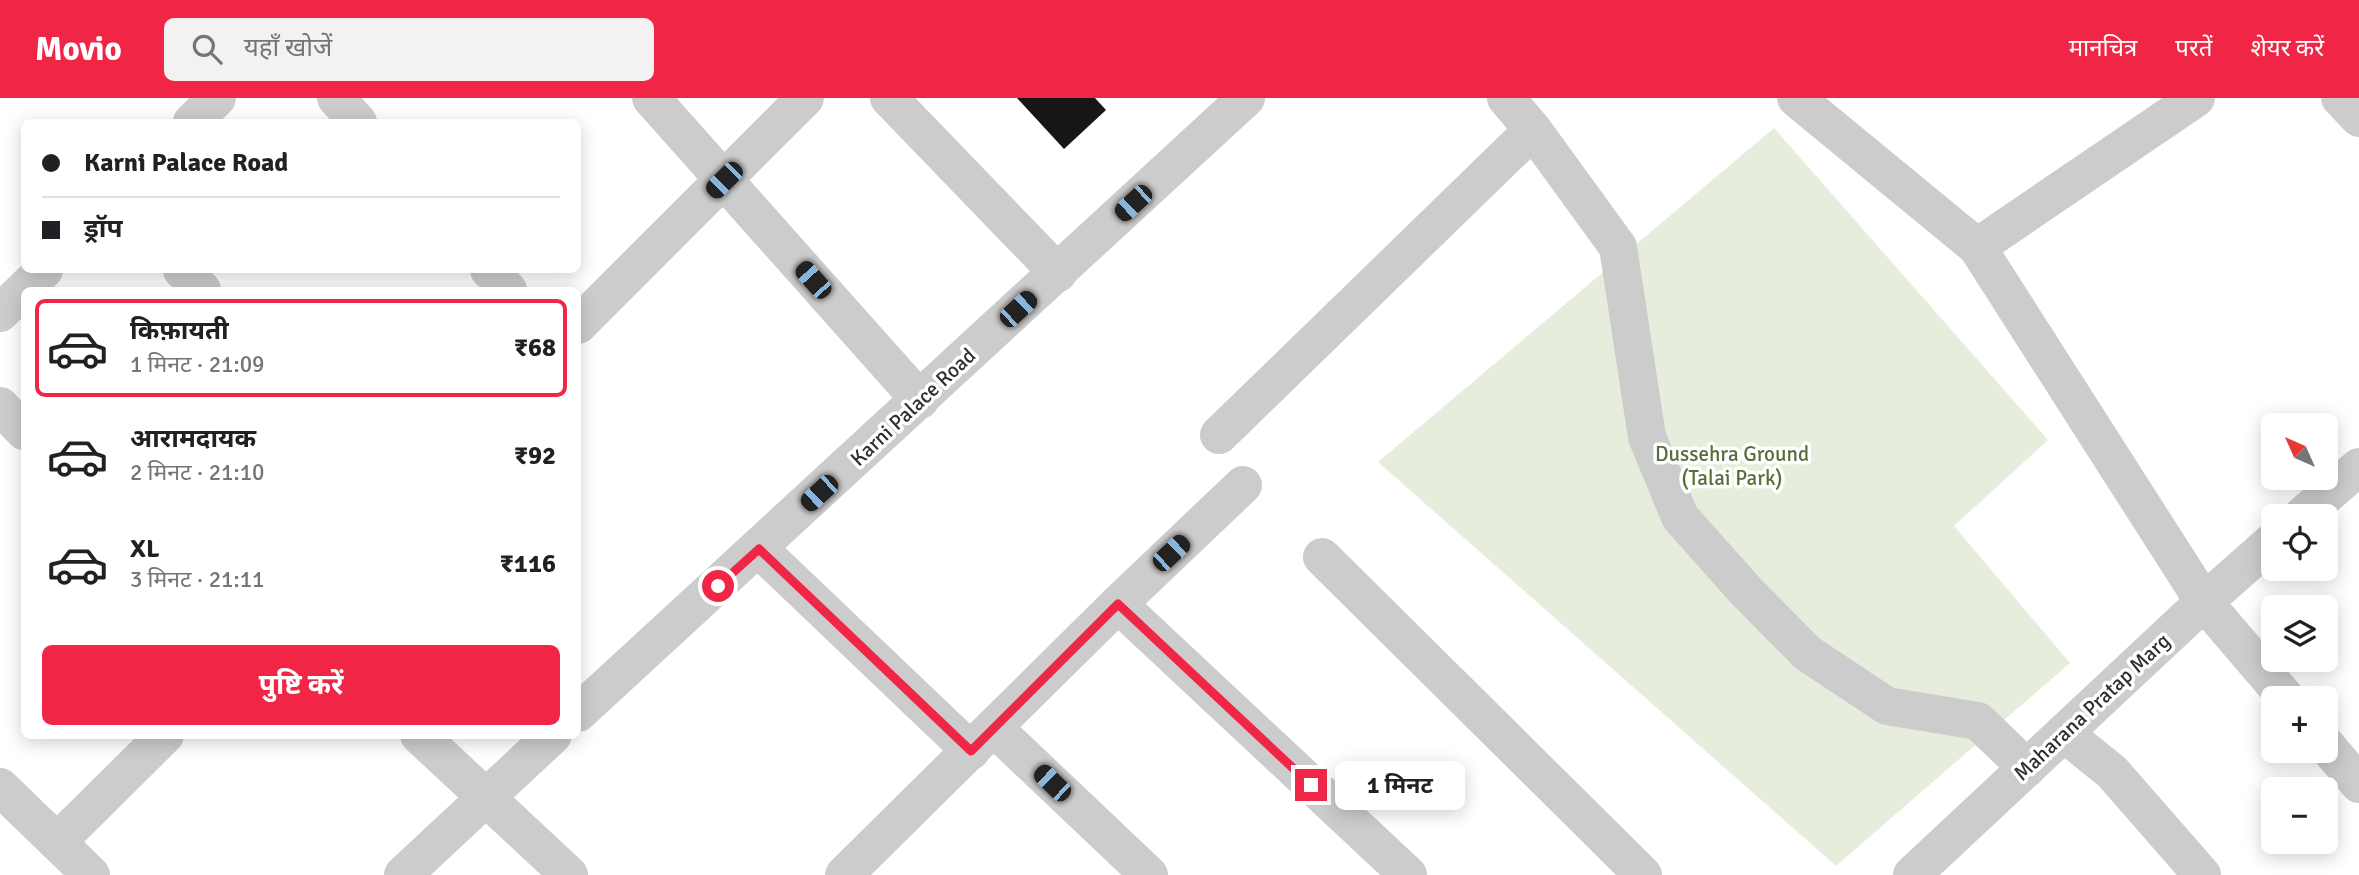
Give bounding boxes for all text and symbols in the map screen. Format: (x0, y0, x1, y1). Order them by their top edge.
search box (164, 18, 654, 81)
text: Movio (35, 29, 122, 70)
icon: search (188, 30, 226, 68)
text: यहाँ खोजें (244, 32, 332, 64)
text: मानचित्र (2069, 33, 2137, 63)
text: परतें (2175, 33, 2212, 63)
text: शेयर करें (2250, 33, 2324, 63)
text: Karni Palace Road (84, 147, 288, 179)
car (702, 158, 747, 202)
car (1111, 181, 1156, 225)
text: ड्रॉप (84, 213, 122, 245)
car (792, 257, 835, 303)
car (996, 287, 1041, 331)
text: किफ़ायती (130, 315, 229, 347)
icon: car (46, 317, 109, 380)
text: ₹68 (514, 332, 556, 364)
street label: Karni Palace Road (845, 342, 981, 472)
text: 1 मिनट · 21:09 (130, 350, 265, 379)
north arrow (2261, 413, 2338, 490)
map controls (2261, 413, 2338, 854)
text: आरामदायक (130, 423, 256, 455)
icon: car (46, 425, 109, 488)
text: ₹92 (514, 440, 556, 472)
park label: Dussehra Ground (Talai Park) (1655, 441, 1809, 491)
text: 2 मिनट · 21:10 (130, 458, 265, 487)
car (797, 471, 842, 515)
button: locate (2261, 504, 2338, 581)
car (1149, 531, 1194, 575)
icon: car (46, 533, 109, 596)
text: XL (130, 533, 160, 565)
text: ₹116 (500, 548, 556, 580)
text: 3 मिनट · 21:11 (130, 565, 265, 594)
route start (702, 570, 734, 602)
button: layers (2261, 595, 2338, 672)
street label: Maharana Pratap Marg (2008, 628, 2176, 786)
button: पुष्टि करें (42, 645, 560, 725)
button: + (2261, 686, 2338, 763)
callout: 1 मिनट (1336, 760, 1465, 810)
car (1030, 761, 1075, 805)
route end (1295, 769, 1327, 801)
text: 1 मिनट (1367, 771, 1433, 800)
button: − (2261, 777, 2338, 854)

